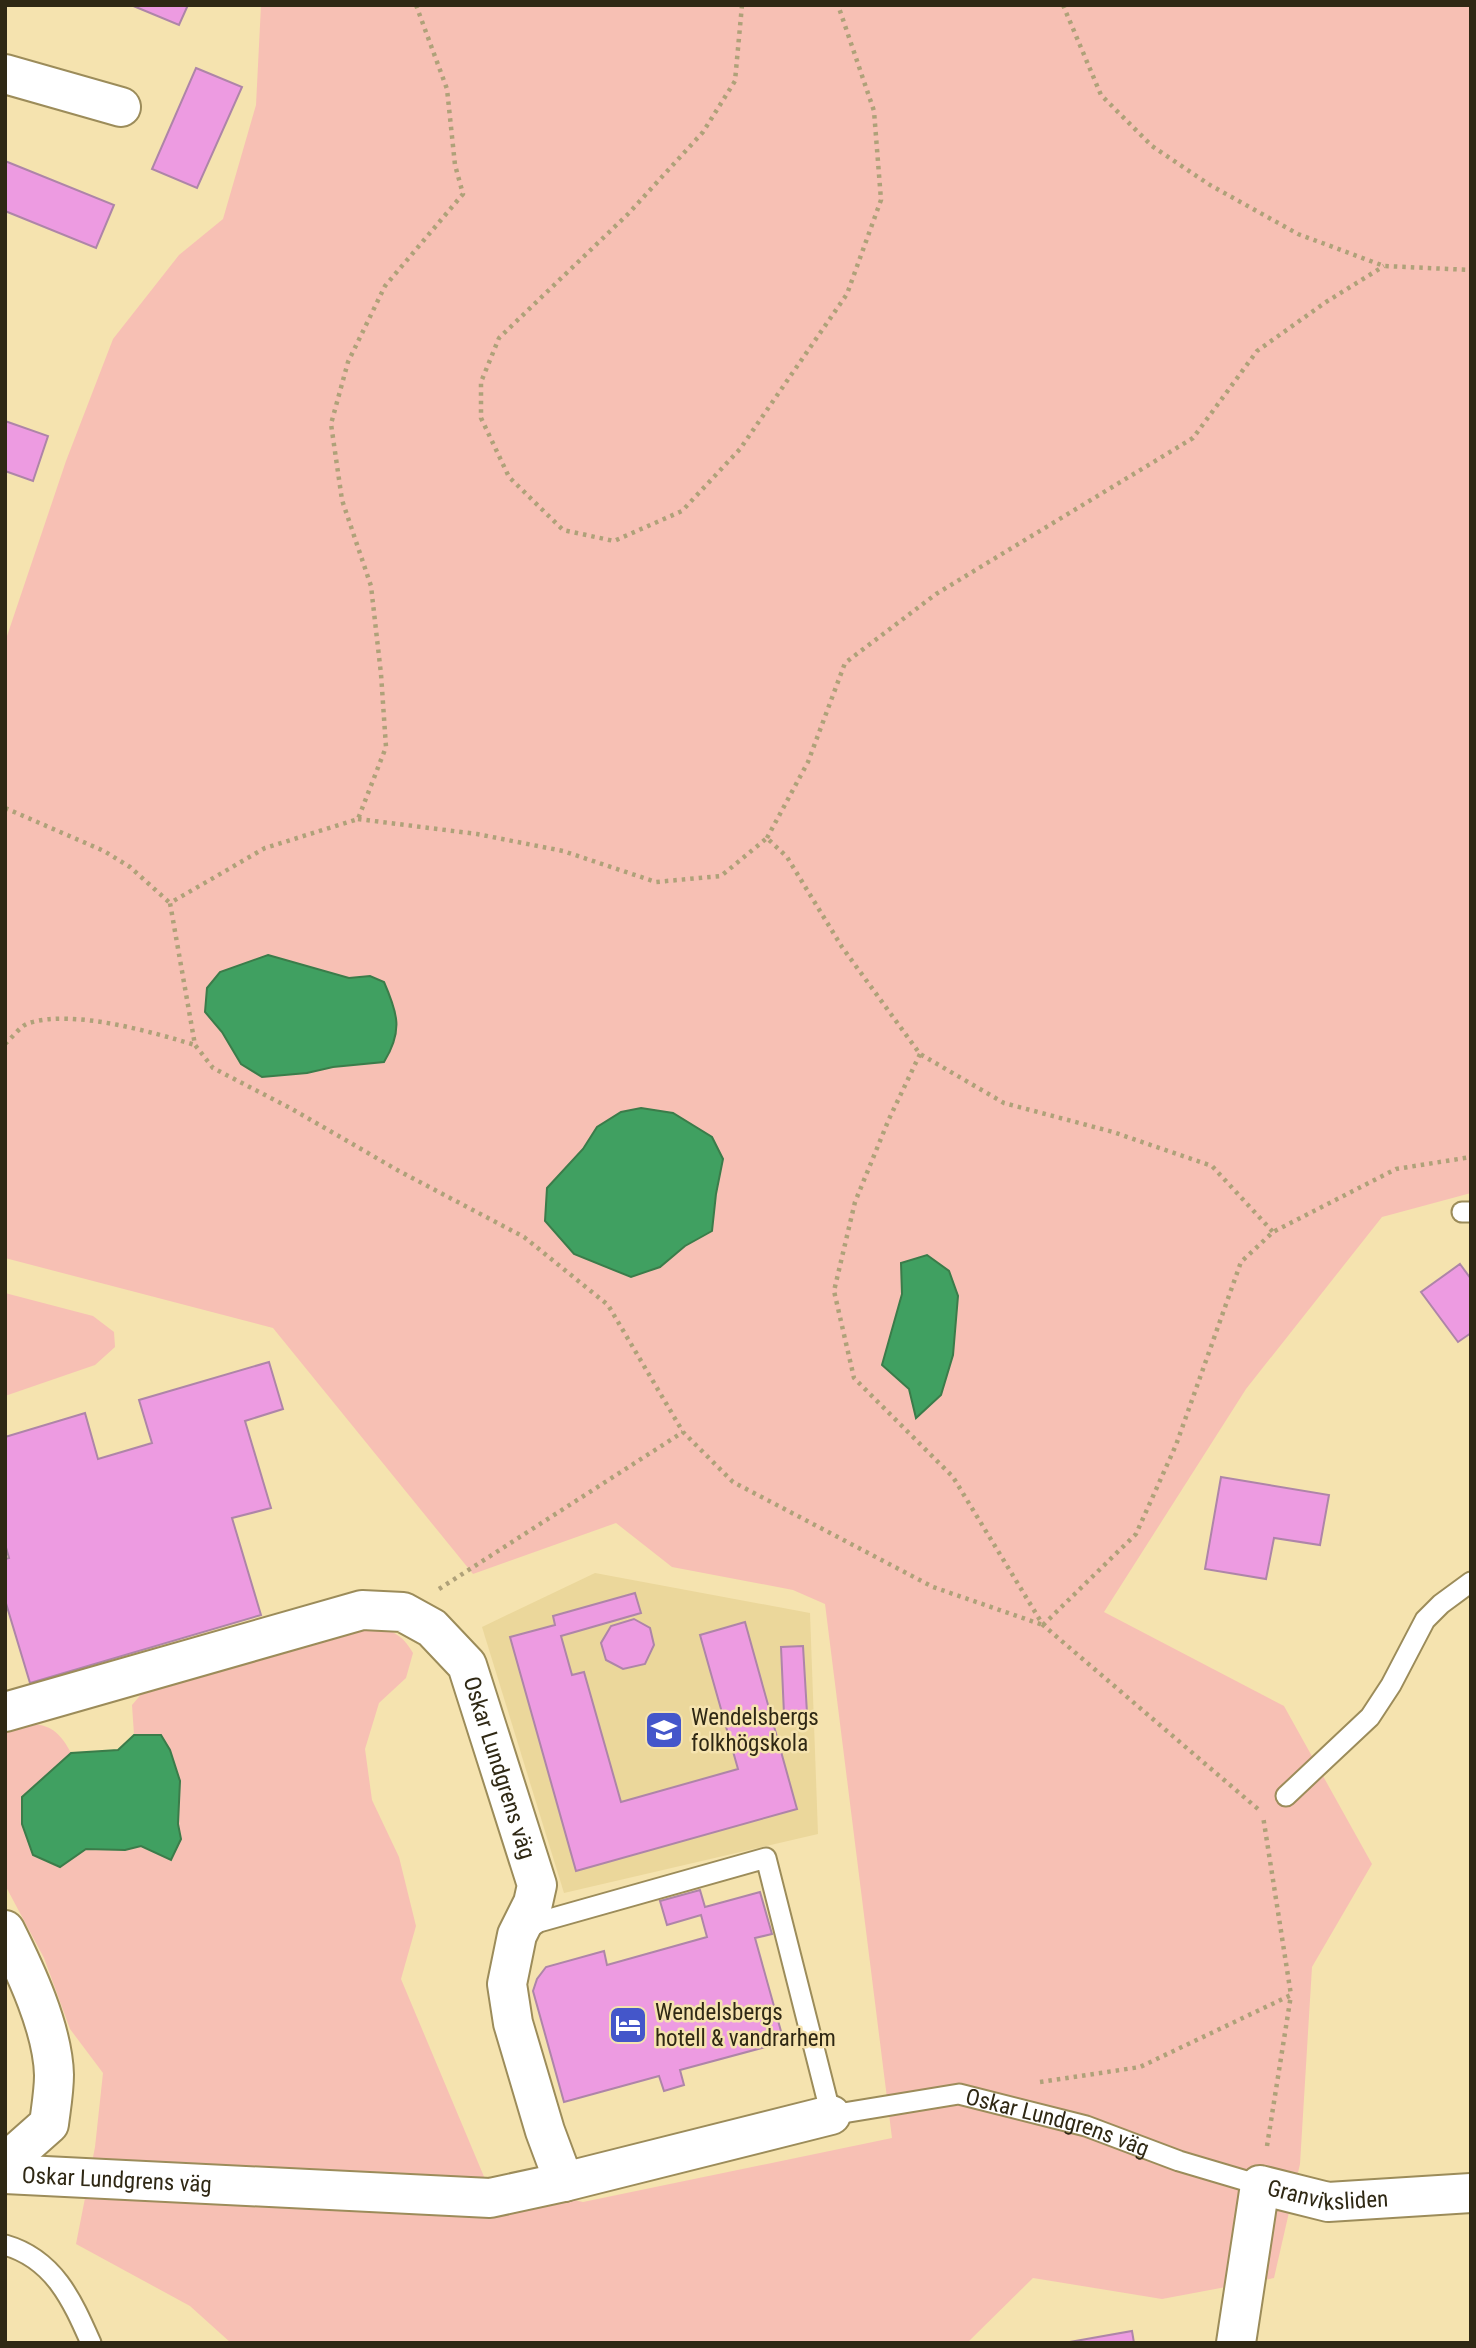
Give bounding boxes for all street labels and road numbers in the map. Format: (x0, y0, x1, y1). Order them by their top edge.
street label: Oskar Lundgrens väg (458, 1673, 541, 1862)
street label: Oskar Lundgrens väg (963, 2083, 1153, 2162)
street label: Oskar Lundgrens väg (21, 2161, 212, 2198)
street label: Granviksliden (1265, 2174, 1389, 2216)

